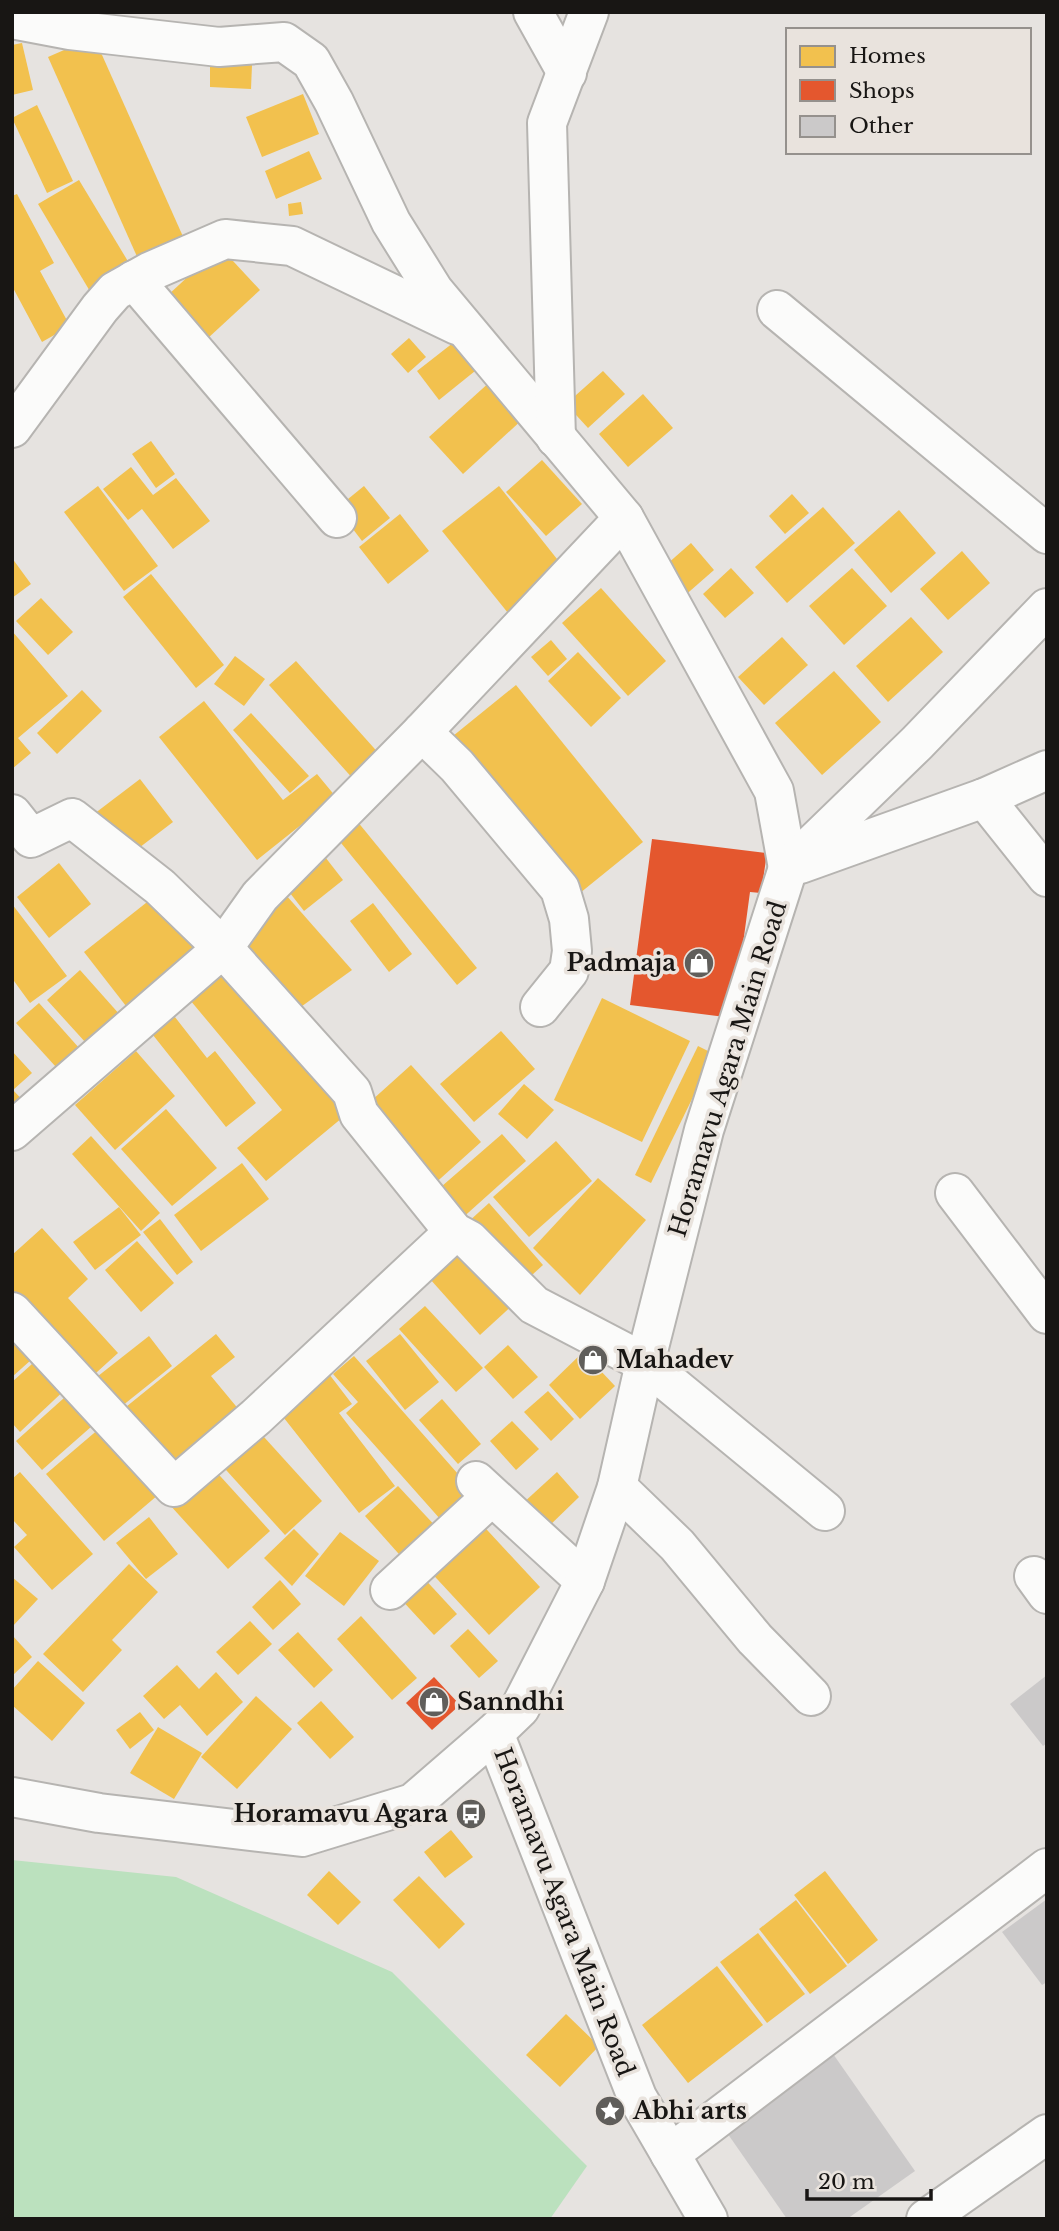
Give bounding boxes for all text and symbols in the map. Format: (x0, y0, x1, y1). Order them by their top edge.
legend (786, 28, 1031, 154)
text: Homes (849, 43, 926, 69)
text: Shops (849, 78, 915, 104)
text: Other (849, 113, 913, 139)
street label: Horamavu Agara Main Road (663, 897, 793, 1240)
shop icon: Padmaja (682, 946, 716, 980)
place label: Padmaja (567, 948, 676, 977)
shop icon: Mahadev (576, 1343, 610, 1377)
place label: Mahadev (616, 1345, 734, 1374)
shop icon: Sanndhi (417, 1685, 451, 1719)
place label: Sanndhi (457, 1687, 564, 1716)
street label: Horamavu Agara Main Road (488, 1743, 641, 2080)
bus stop icon: Horamavu Agara (454, 1797, 488, 1831)
place label: Horamavu Agara (234, 1799, 448, 1828)
place icon: Abhi arts (593, 2094, 627, 2128)
place label: Abhi arts (632, 2096, 747, 2125)
scale bar (807, 2158, 931, 2202)
text: 20 m (818, 2169, 875, 2195)

